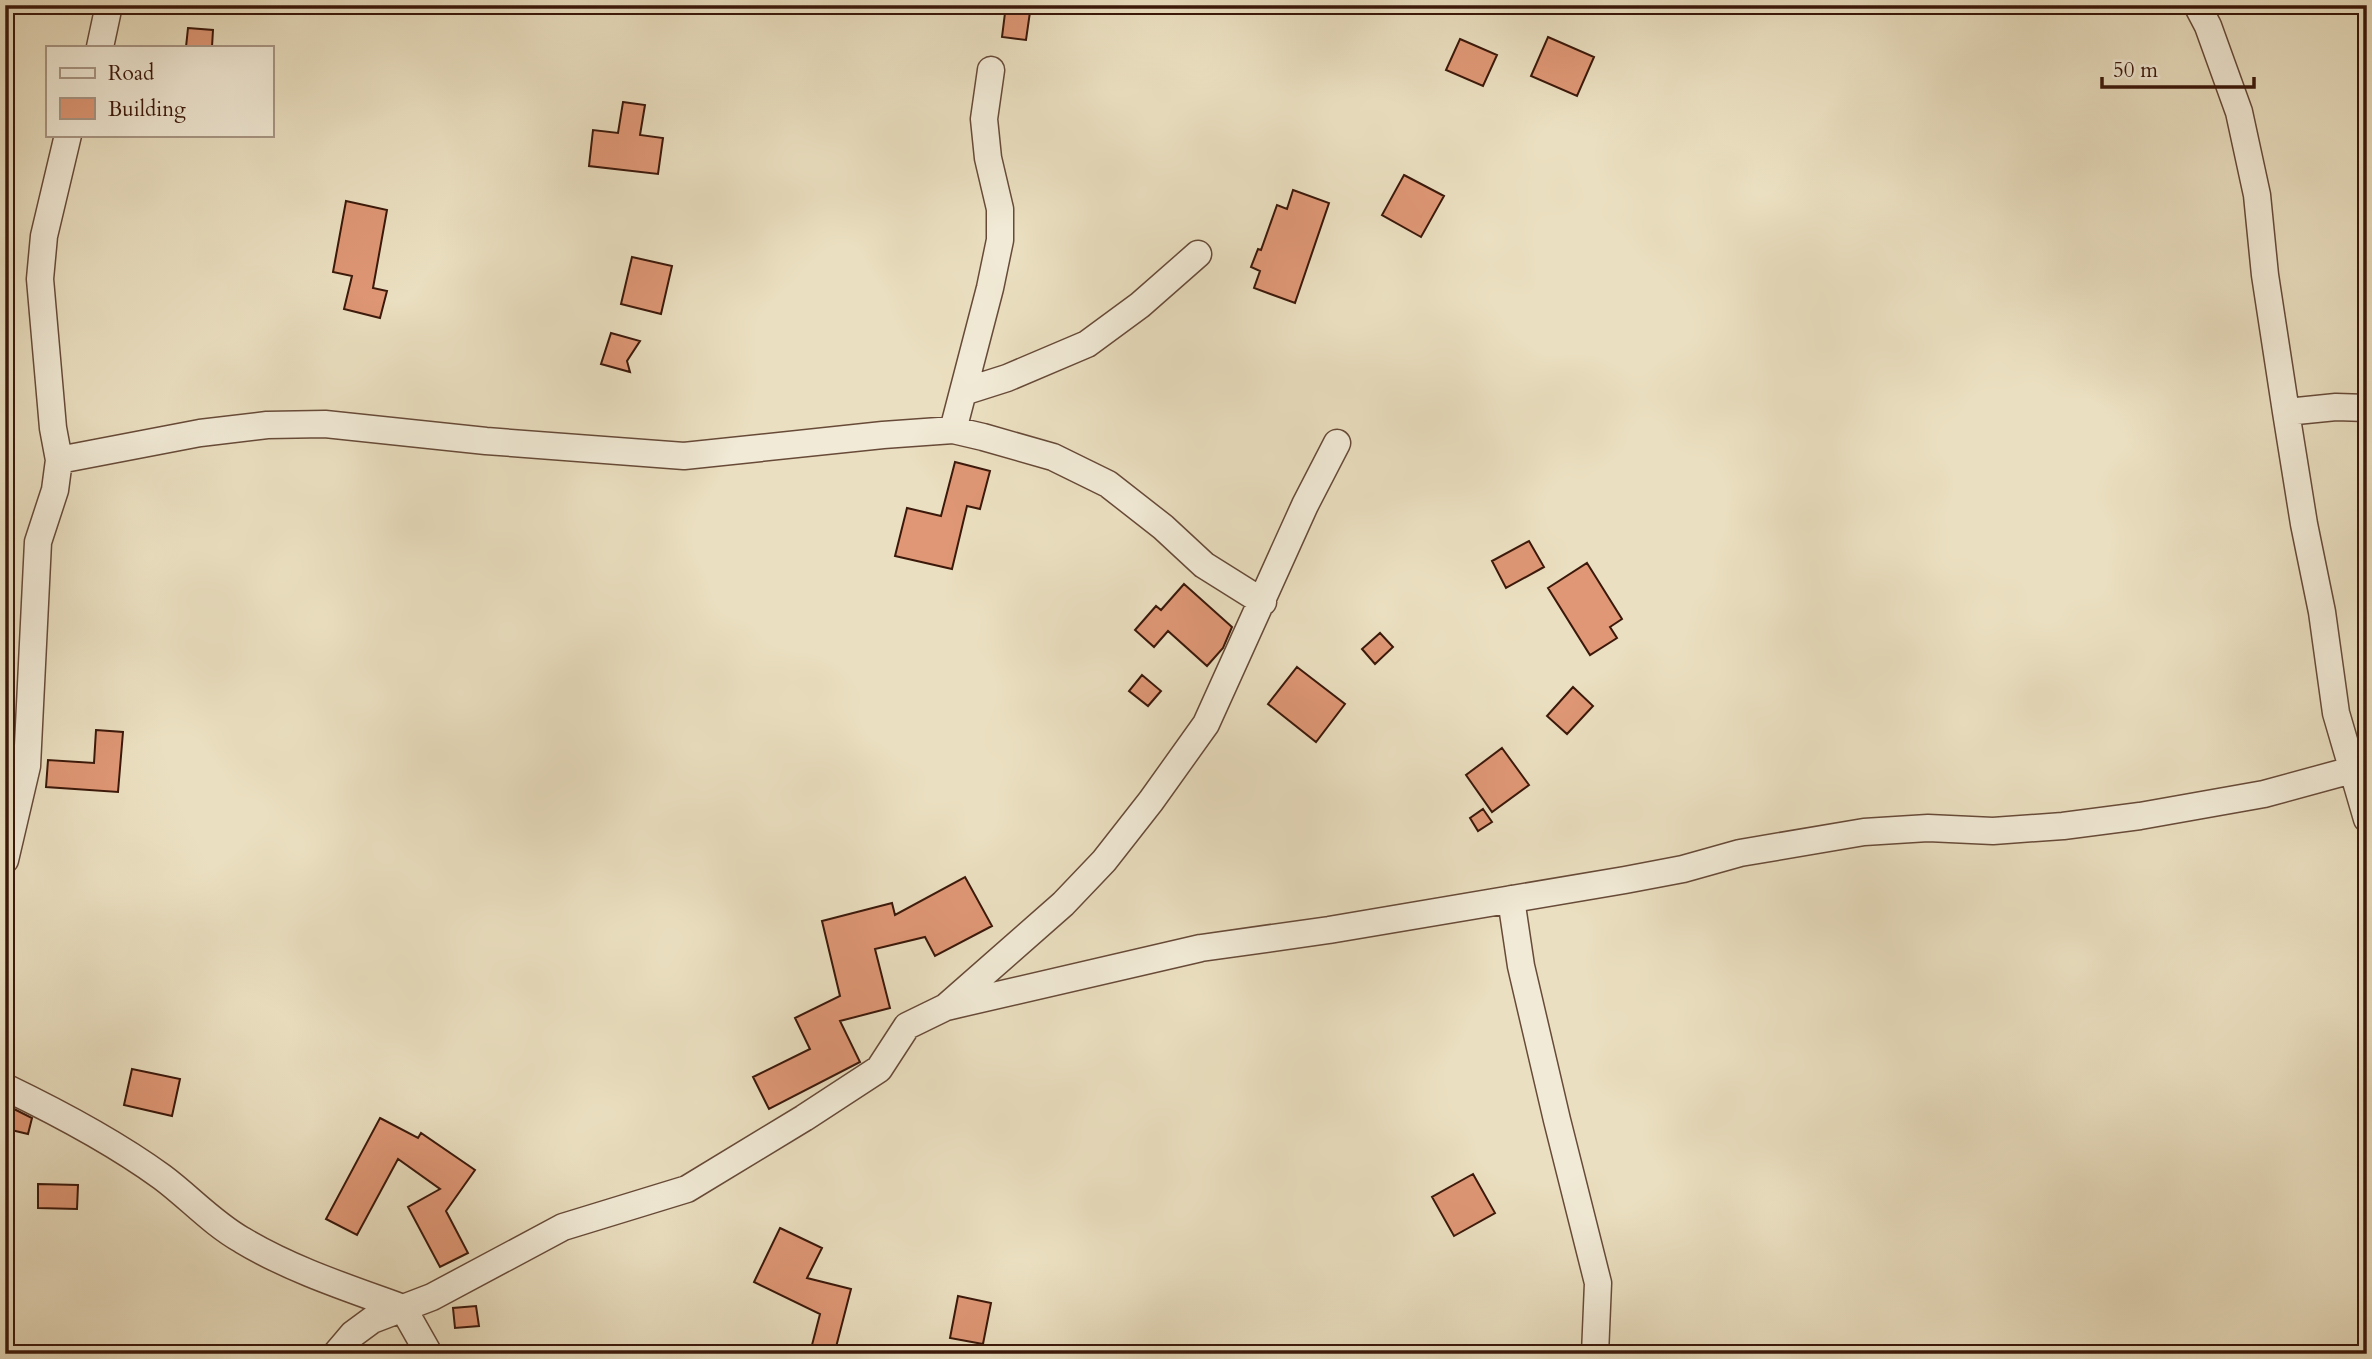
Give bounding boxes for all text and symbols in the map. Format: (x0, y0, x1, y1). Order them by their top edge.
legend (46, 46, 273, 136)
scale bar (2102, 46, 2255, 90)
text: 50 m (2113, 56, 2158, 85)
text: Road (108, 59, 154, 88)
text: Building (108, 95, 186, 124)

